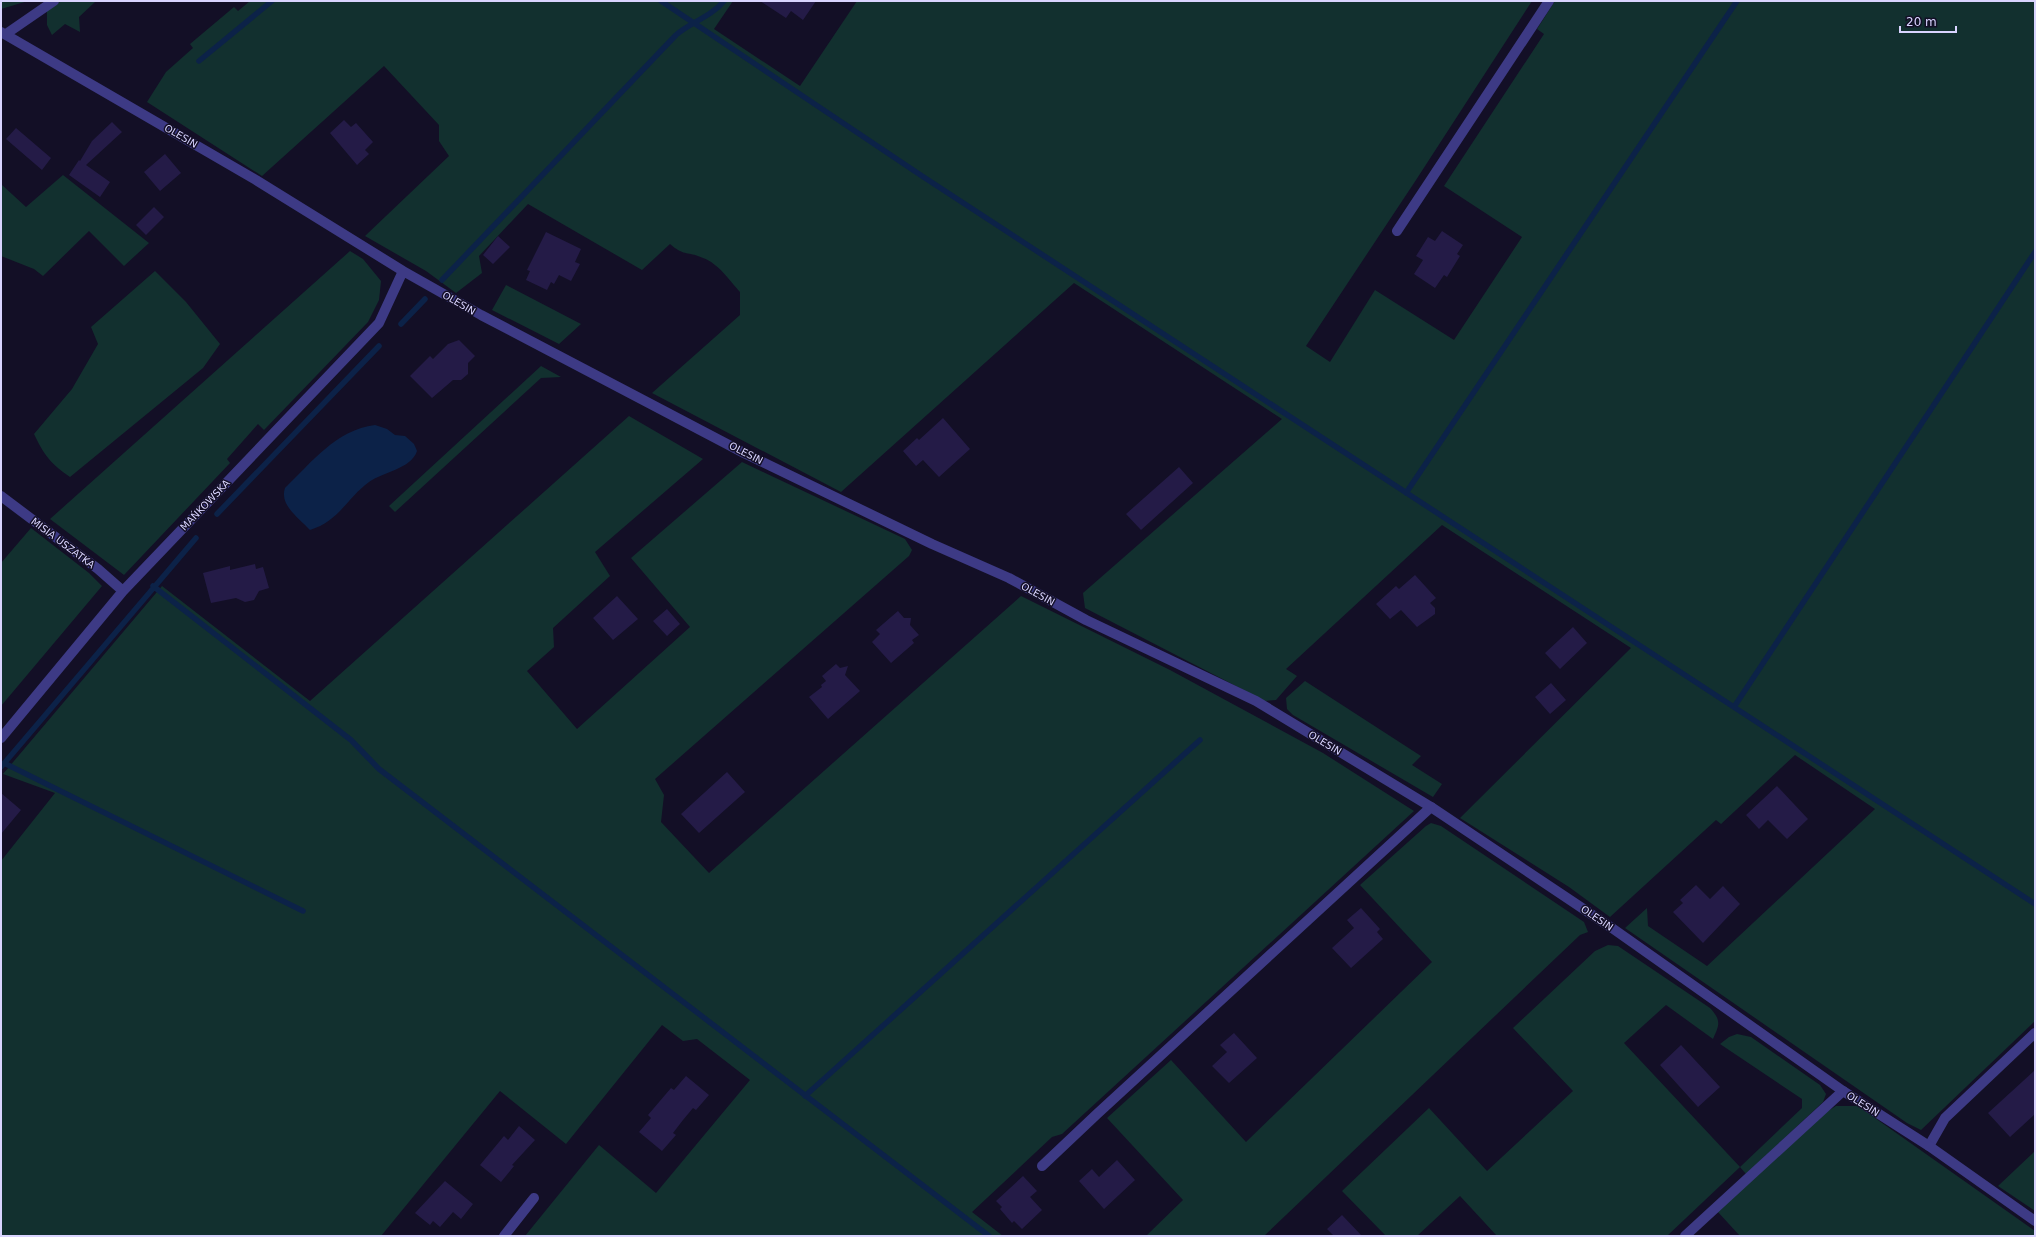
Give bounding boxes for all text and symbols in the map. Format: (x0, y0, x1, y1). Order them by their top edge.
scale bar (1900, 8, 1956, 34)
text: 20 m (1906, 15, 1937, 29)
street label: OLESIN (162, 122, 200, 150)
street label: OLESIN (440, 289, 478, 317)
street label: OLESIN (727, 440, 765, 466)
street label: MAŃKOWSKA (177, 477, 232, 533)
street label: MISIA USZATKA (29, 515, 97, 571)
street label: OLESIN (1019, 580, 1057, 608)
street label: OLESIN (1307, 729, 1343, 757)
street label: OLESIN (1579, 903, 1615, 933)
street label: OLESIN (1845, 1090, 1881, 1118)

